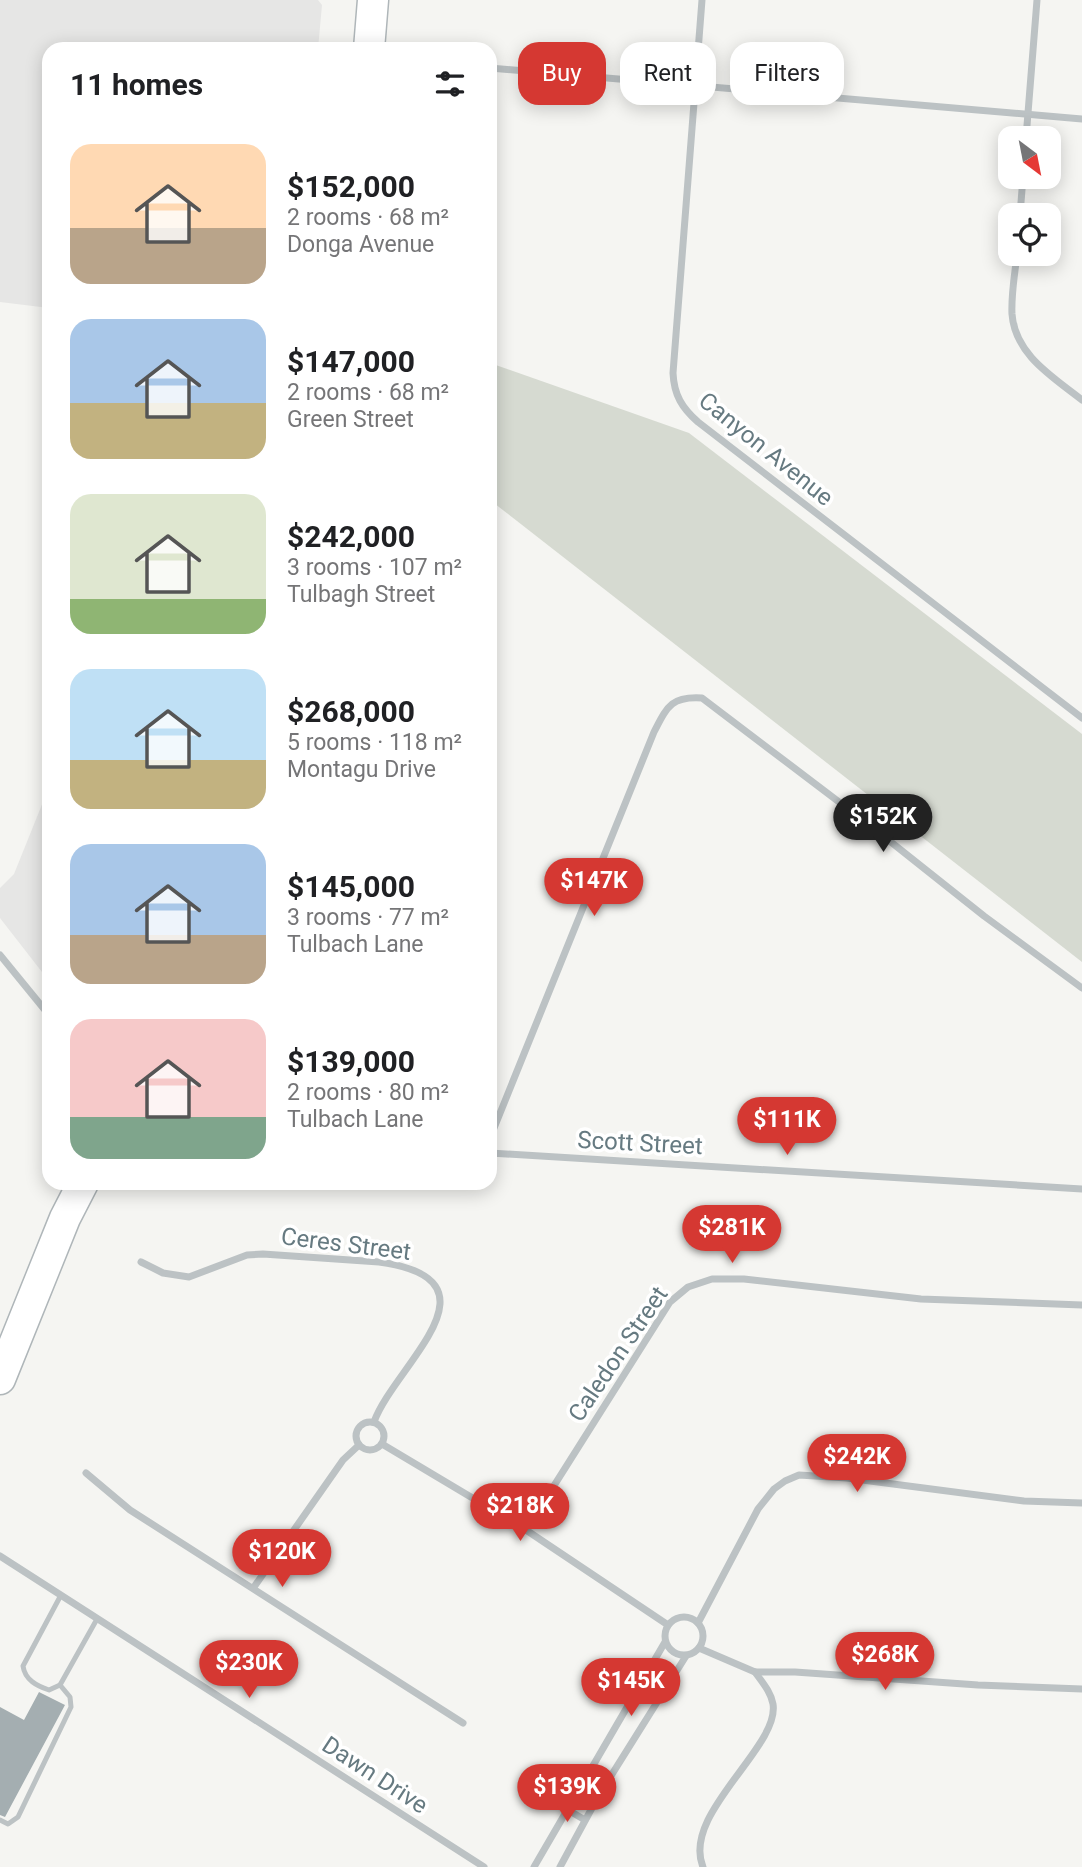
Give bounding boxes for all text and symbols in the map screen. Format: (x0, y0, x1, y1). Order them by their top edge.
chip: Buy (518, 42, 606, 105)
chip: Rent (620, 42, 716, 105)
chip: Filters (730, 42, 844, 105)
icon: filters (431, 65, 469, 103)
text: 11 homes (70, 67, 203, 102)
north arrow (998, 126, 1060, 189)
map controls (998, 126, 1061, 266)
text: $152,000 (287, 169, 415, 204)
icon: home (126, 172, 210, 256)
button: locate (998, 203, 1061, 266)
text: 2 rooms · 68 m² (287, 204, 449, 231)
text: Donga Avenue (287, 231, 434, 258)
text: $147,000 (287, 344, 415, 379)
icon: home (126, 347, 210, 431)
text: 2 rooms · 68 m² (287, 379, 449, 406)
street label: Canyon Avenue (693, 386, 839, 512)
text: Green Street (287, 406, 414, 433)
text: $242,000 (287, 519, 415, 554)
icon: home (126, 522, 210, 606)
text: 3 rooms · 107 m² (287, 554, 462, 581)
text: Tulbagh Street (287, 581, 435, 608)
text: $268,000 (287, 694, 415, 729)
icon: home (126, 697, 210, 781)
text: 5 rooms · 118 m² (287, 729, 462, 756)
text: Montagu Drive (287, 756, 436, 783)
pin: $152K (834, 794, 932, 854)
text: $152K (849, 803, 917, 830)
pin: $147K (545, 858, 643, 918)
text: $147K (560, 867, 628, 894)
text: $145,000 (287, 869, 415, 904)
icon: home (126, 872, 210, 956)
text: 3 rooms · 77 m² (287, 904, 449, 931)
text: Tulbach Lane (287, 931, 424, 958)
text: $139,000 (287, 1044, 415, 1079)
icon: home (126, 1047, 210, 1131)
text: 2 rooms · 80 m² (287, 1079, 449, 1106)
pin: $111K (738, 1098, 836, 1157)
text: Tulbach Lane (287, 1106, 424, 1133)
text: $111K (753, 1106, 821, 1133)
street label: Scott Street (577, 1126, 704, 1160)
pin: $281K (683, 1206, 781, 1265)
text: $281K (698, 1214, 766, 1241)
street label: Ceres Street (279, 1222, 413, 1266)
street label: Caledon Street (563, 1281, 674, 1427)
pin: $242K (808, 1434, 906, 1494)
text: $242K (823, 1443, 891, 1470)
pin: $218K (471, 1484, 569, 1543)
text: $218K (486, 1492, 554, 1519)
pin: $120K (233, 1530, 331, 1589)
text: $120K (248, 1538, 316, 1565)
pin: $268K (836, 1632, 934, 1692)
pin: $230K (200, 1640, 298, 1700)
text: $268K (851, 1641, 919, 1668)
text: $230K (215, 1649, 283, 1676)
pin: $145K (582, 1658, 680, 1718)
text: $145K (597, 1667, 665, 1694)
street label: Dawn Drive (317, 1731, 433, 1819)
pin: $139K (518, 1764, 616, 1824)
text: $139K (533, 1773, 601, 1800)

